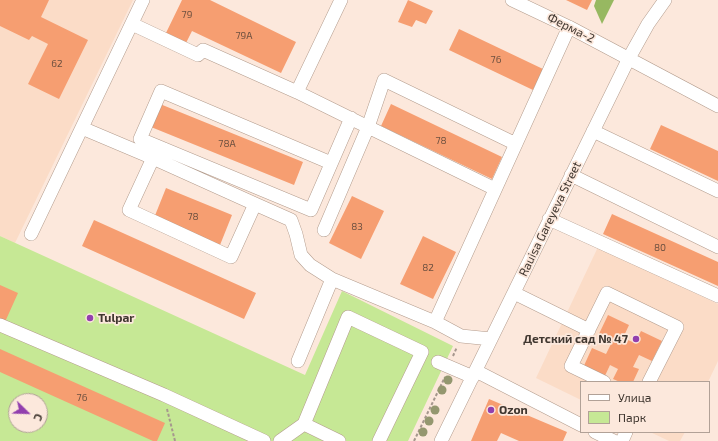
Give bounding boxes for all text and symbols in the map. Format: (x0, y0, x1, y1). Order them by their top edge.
house number: 79 (182, 9, 192, 21)
street label: Ферма-2 (545, 10, 597, 46)
house number: 79А (235, 30, 253, 42)
house number: 76 (491, 54, 501, 66)
house number: 62 (51, 58, 63, 70)
house number: 78 (435, 135, 447, 147)
house number: 78А (218, 138, 236, 150)
street label: Rauisa Gareyeva Street (516, 159, 584, 279)
house number: 78 (187, 211, 199, 223)
house number: 83 (351, 221, 363, 233)
house number: 80 (654, 242, 666, 254)
house number: 82 (422, 262, 434, 274)
place label: Tulpar (98, 311, 134, 325)
marker: Tulpar (85, 313, 95, 323)
place label: Детский сад № 47 (523, 332, 628, 346)
marker: Детский сад № 47 (631, 334, 641, 344)
legend (580, 381, 710, 433)
text: Улица (618, 390, 651, 404)
house number: 76 (77, 392, 87, 404)
north arrow (8, 393, 48, 433)
place label: Ozon (499, 403, 528, 417)
marker: Ozon (486, 405, 496, 415)
text: Парк (618, 410, 646, 424)
text: С (31, 412, 46, 423)

